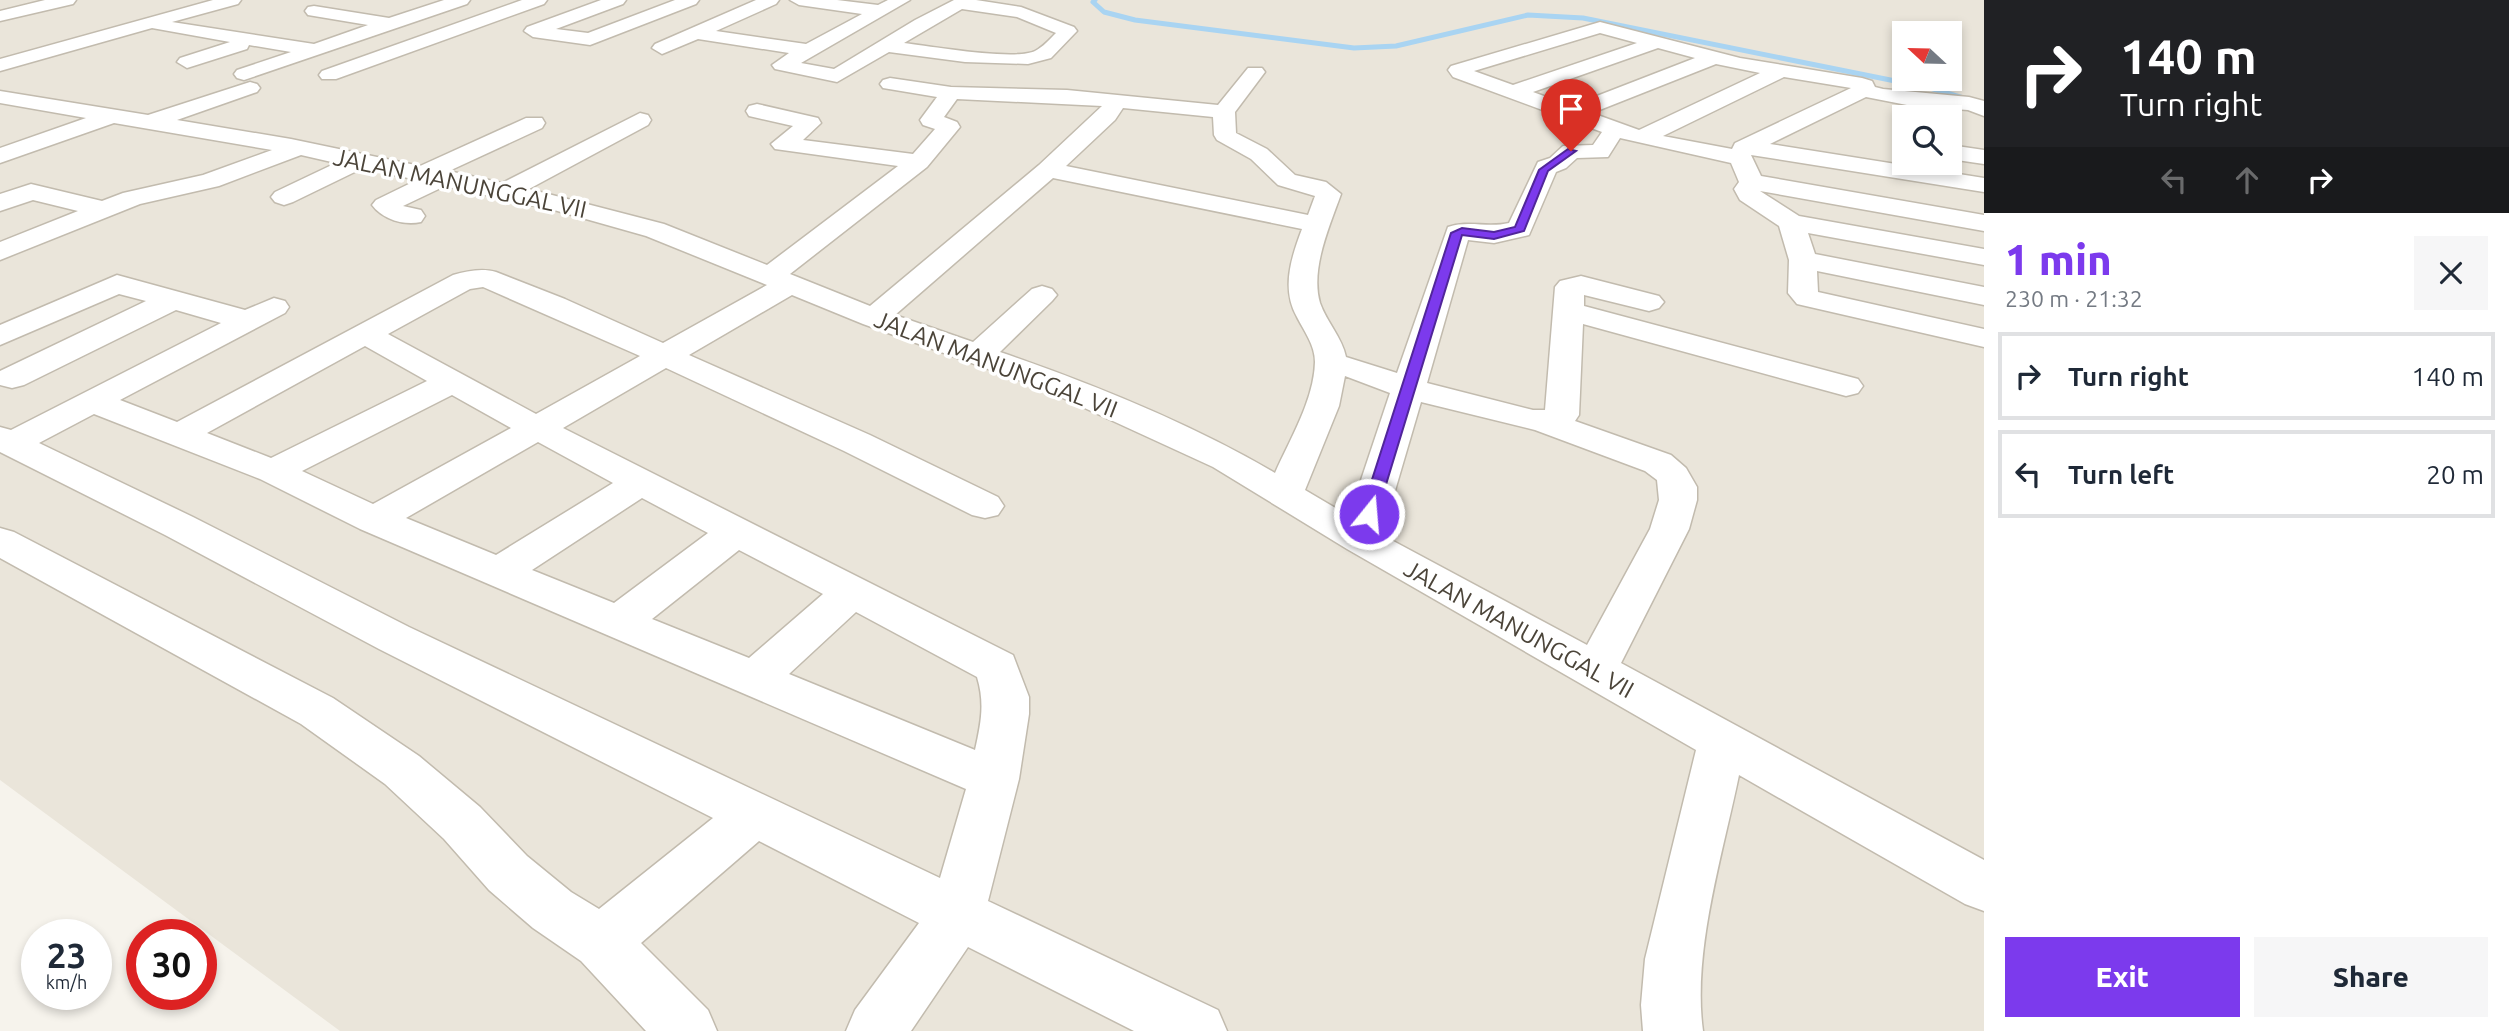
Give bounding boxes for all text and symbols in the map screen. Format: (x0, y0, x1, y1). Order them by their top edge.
north arrow (1892, 21, 1962, 91)
map controls (1892, 21, 1962, 175)
icon: right (2005, 28, 2096, 119)
text: 140 m (2120, 28, 2257, 83)
pin (1541, 79, 1601, 151)
text: Turn right (2120, 86, 2262, 122)
icon: arrive (1552, 90, 1590, 128)
button: search (1892, 105, 1962, 175)
street label: JALAN MANUNGGAL VII (331, 143, 589, 223)
icon: left (2155, 161, 2193, 199)
icon: ahead (2228, 161, 2266, 199)
icon: right (2301, 161, 2339, 199)
text: 1 min (2005, 236, 2112, 283)
button: close (2414, 236, 2488, 310)
text: 230 m · 21:32 (2005, 286, 2143, 311)
street label: JALAN MANUNGGAL VII (871, 305, 1121, 423)
icon: right (2009, 357, 2047, 395)
text: Turn right (2068, 362, 2189, 391)
text: 140 m (2412, 362, 2484, 391)
icon: left (2009, 455, 2047, 493)
text: Turn left (2068, 460, 2174, 489)
text: 20 m (2426, 460, 2484, 489)
position arrow (1332, 477, 1406, 551)
street label: JALAN MANUNGGAL VII (1400, 555, 1638, 703)
speed limit sign: 30 (126, 919, 217, 1010)
text: 23 (47, 935, 86, 975)
button: Exit (2005, 937, 2240, 1017)
button: Share (2254, 937, 2488, 1017)
text: km/h (46, 972, 87, 992)

